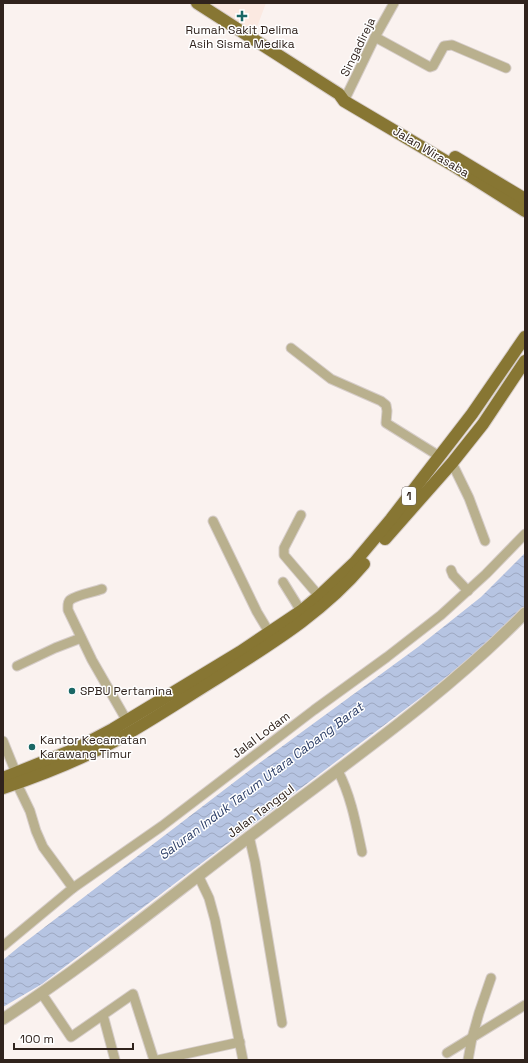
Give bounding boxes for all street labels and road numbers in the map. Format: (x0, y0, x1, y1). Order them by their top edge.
street label: Singadireja (337, 15, 379, 79)
street label: Jalan Wirasaba (390, 123, 472, 181)
road number: 1 (402, 487, 416, 505)
street label: Jalal Lodam (229, 708, 293, 762)
street label: Jalan Tanggul (224, 781, 298, 841)

